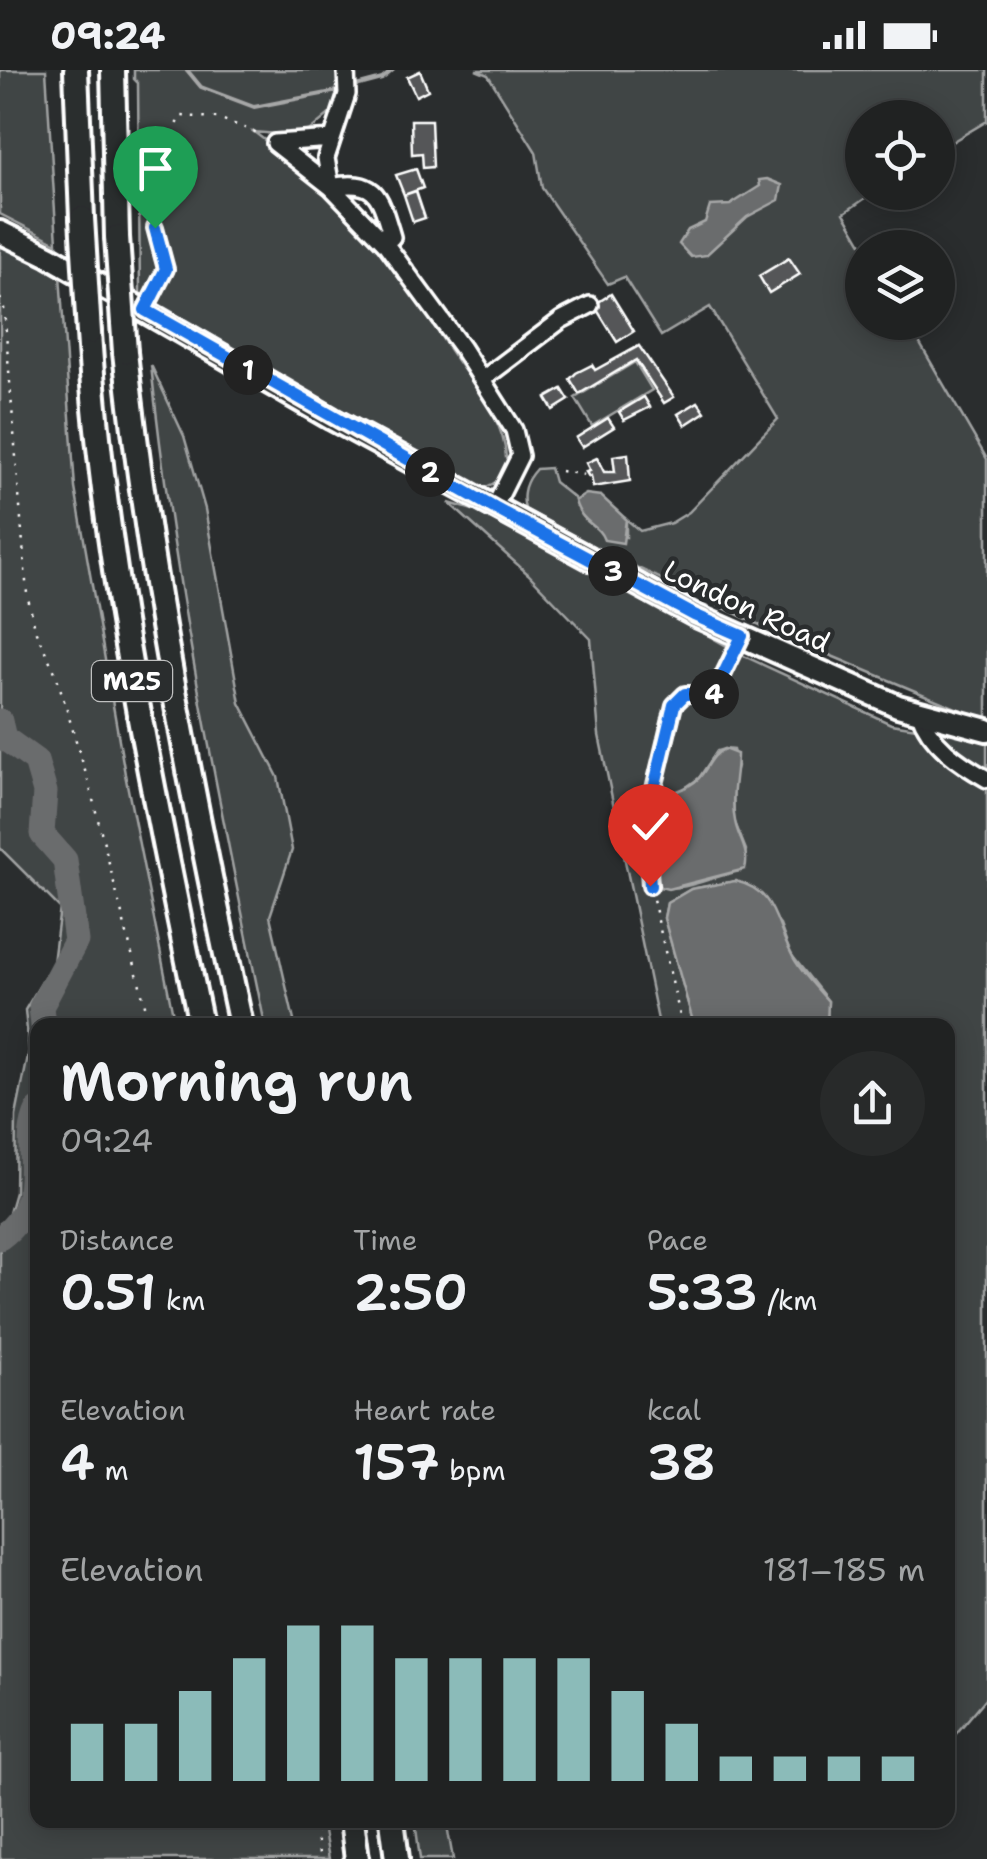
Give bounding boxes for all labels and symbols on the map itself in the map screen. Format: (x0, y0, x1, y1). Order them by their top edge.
pin (113, 126, 198, 229)
pin: 1 (223, 345, 273, 395)
pin: 2 (405, 447, 455, 497)
pin: 3 (588, 546, 638, 596)
street label: London Road (657, 551, 837, 661)
road number: M25 (92, 661, 172, 701)
pin: 4 (689, 669, 739, 719)
pin (608, 784, 693, 887)

